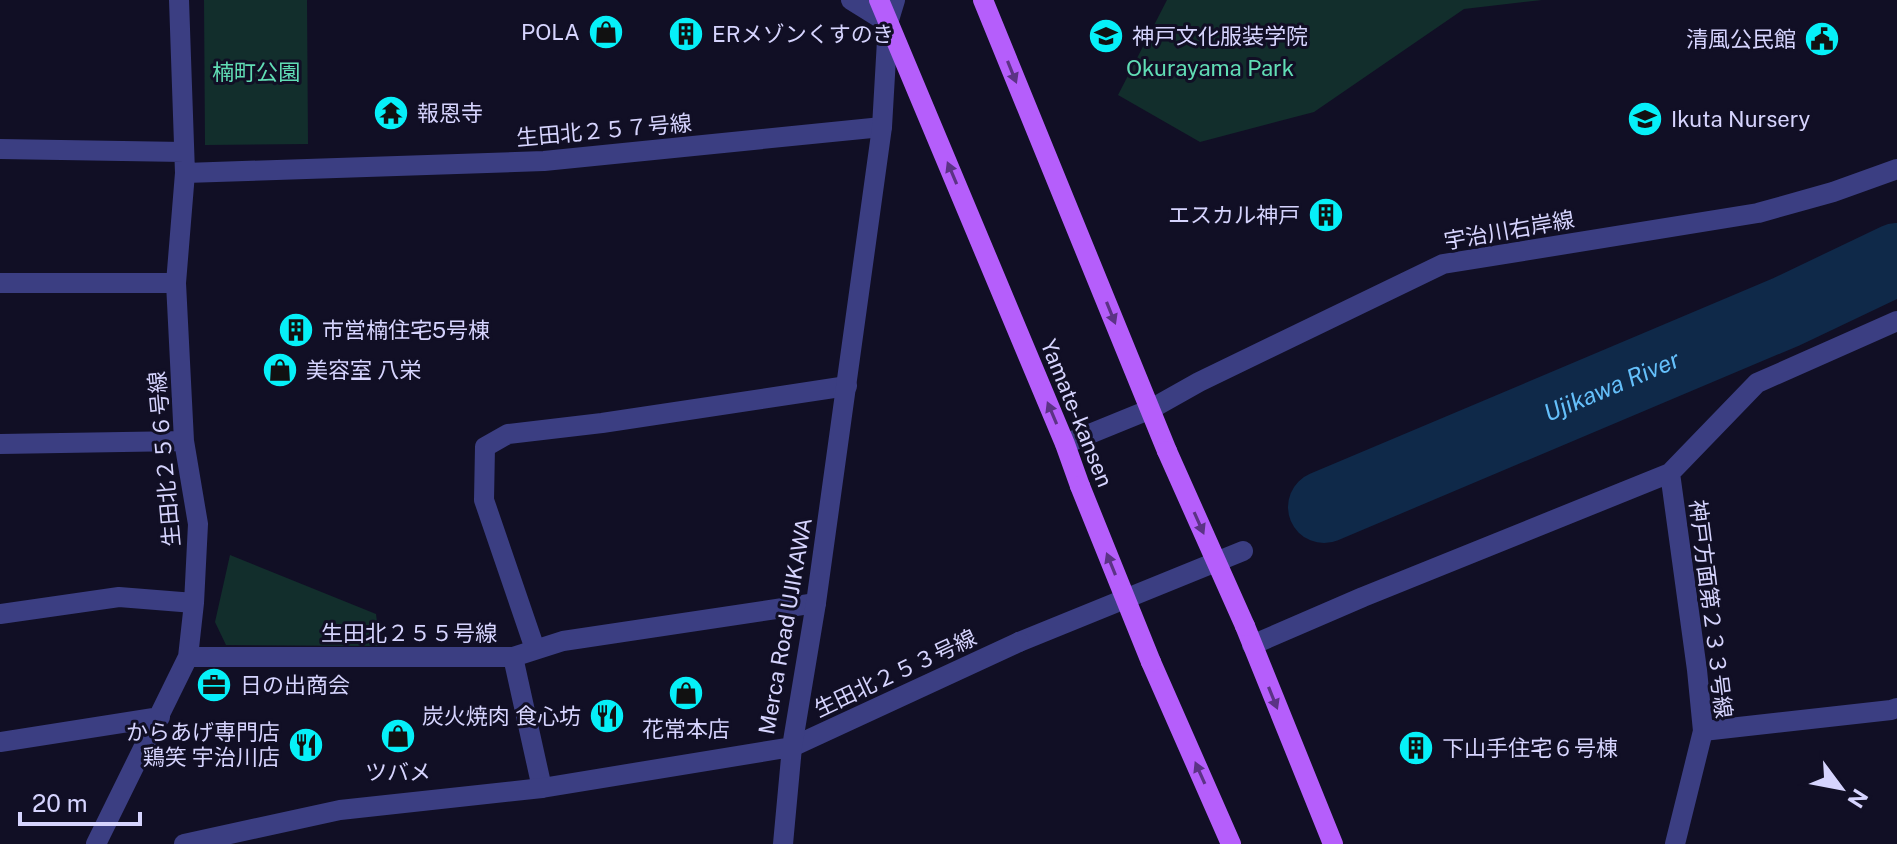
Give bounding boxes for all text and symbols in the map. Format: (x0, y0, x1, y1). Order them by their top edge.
shop icon: POLA (587, 13, 625, 51)
building icon: ERメゾンくすのき (667, 15, 705, 53)
school or university icon: 神戸文化服装学院 (1087, 17, 1125, 55)
place label: POLA (521, 19, 580, 45)
public building icon: 清風公民館 (1803, 20, 1841, 58)
place label: ERメゾンくすのき (712, 21, 894, 47)
place label: 神戸文化服装学院 (1132, 23, 1308, 49)
place label: 清風公民館 (1686, 26, 1796, 52)
park label: Okurayama Park (1126, 55, 1294, 81)
park label: 楠町公園 (212, 59, 300, 85)
one-way arrow (1006, 60, 1019, 84)
temple icon: 報恩寺 (372, 94, 410, 132)
place label: 報恩寺 (417, 100, 483, 126)
school or university icon: Ikuta Nursery (1626, 100, 1664, 138)
place label: Ikuta Nursery (1671, 106, 1811, 132)
street label: 生田北２５７号線 (515, 109, 693, 151)
one-way arrow (945, 161, 958, 185)
building icon: エスカル神戸 (1307, 196, 1345, 234)
place label: エスカル神戸 (1168, 202, 1300, 228)
street label: 宇治川右岸線 (1442, 206, 1576, 254)
one-way arrow (1105, 301, 1118, 325)
building icon: 市営楠住宅5号棟 (277, 311, 315, 349)
place label: 市営楠住宅5号棟 (322, 317, 490, 343)
street label: Yamate-kansen (1036, 335, 1118, 491)
water label: Ujikawa River (1539, 344, 1684, 427)
shop icon: 美容室 八栄 (261, 351, 299, 389)
place label: 美容室 八栄 (306, 357, 421, 383)
street label: 生田北２５６号線 (143, 370, 185, 548)
one-way arrow (1046, 401, 1059, 425)
street label: 神戸方面第２３３号線 (1685, 498, 1737, 720)
one-way arrow (1192, 511, 1206, 534)
street label: Merca Road UJIKAWA (753, 516, 817, 736)
one-way arrow (1104, 552, 1117, 576)
street label: 生田北２５５号線 (321, 620, 497, 646)
street label: 生田北２５３号線 (810, 624, 980, 722)
office icon: 日の出商会 (195, 666, 233, 704)
place label: 日の出商会 (240, 672, 350, 698)
shop icon: 花常本店 (667, 674, 705, 712)
one-way arrow (1267, 686, 1280, 710)
restaurant icon: 炭火焼肉 食心坊 (588, 697, 626, 735)
place label: 炭火焼肉 食心坊 (422, 703, 581, 729)
place label: 花常本店 (642, 716, 730, 742)
shop icon: ツバメ (379, 717, 417, 755)
place label: からあげ専門店 鶏笑 宇治川店 (126, 719, 280, 770)
restaurant icon: からあげ専門店 鶏笑 宇治川店 (287, 726, 325, 764)
building icon: 下山手住宅６号棟 (1397, 729, 1435, 767)
place label: 下山手住宅６号棟 (1442, 735, 1618, 761)
north arrow (1801, 748, 1881, 828)
place label: ツバメ (365, 759, 431, 785)
one-way arrow (1193, 761, 1206, 784)
scale bar (20, 776, 140, 826)
text: N (1842, 784, 1874, 813)
text: 20 m (32, 789, 88, 817)

